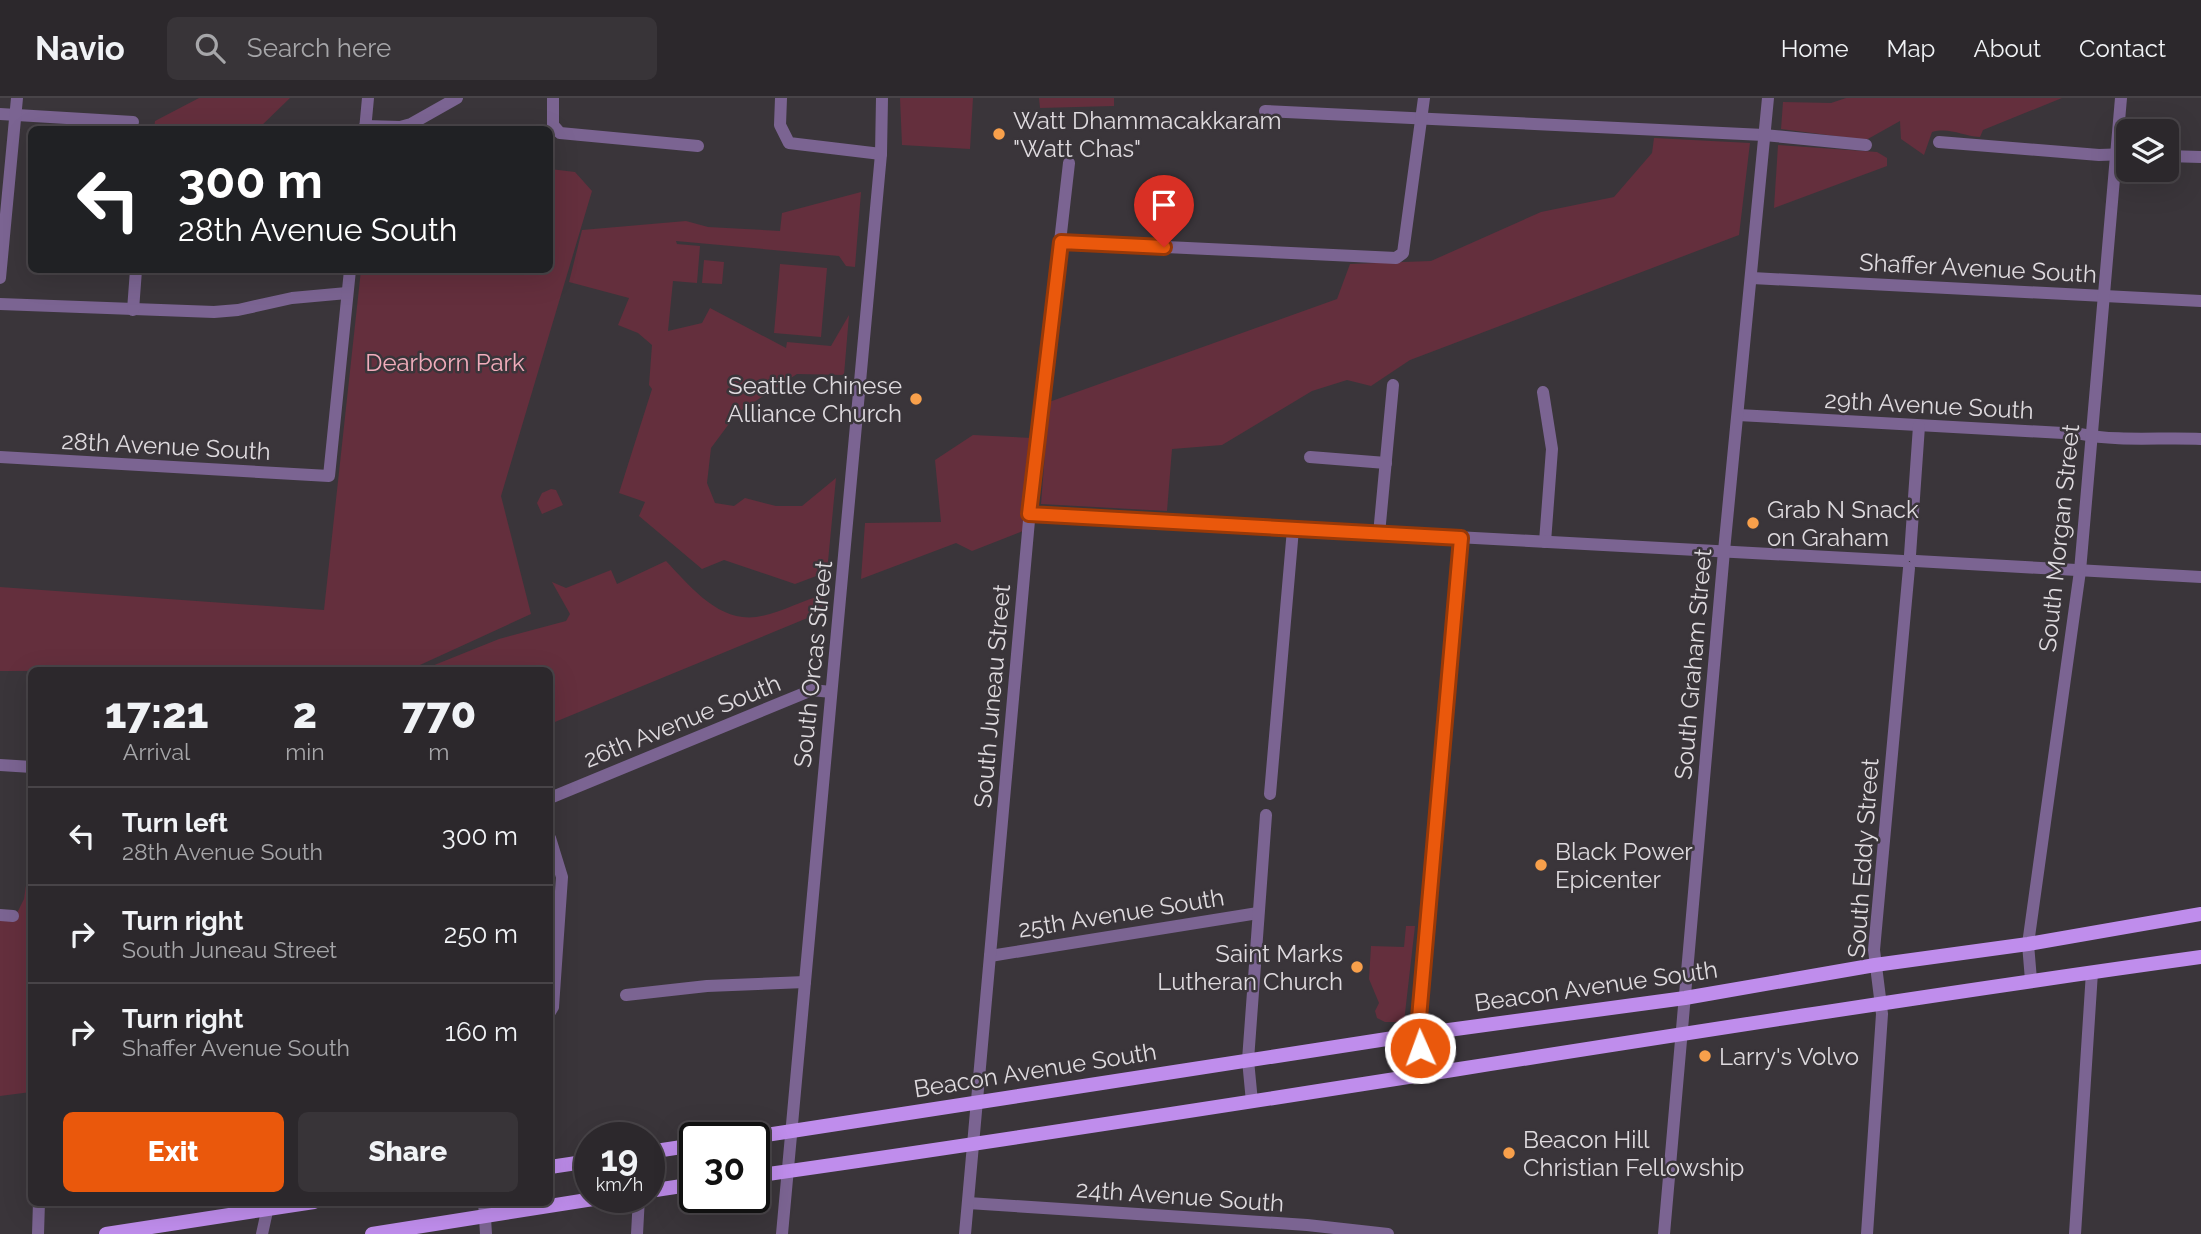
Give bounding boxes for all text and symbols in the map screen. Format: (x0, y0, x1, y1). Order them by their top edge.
search box (167, 17, 657, 80)
text: Navio (35, 29, 125, 68)
icon: search (191, 29, 229, 67)
text: Search here (247, 33, 391, 63)
text: Home (1781, 34, 1849, 63)
text: Map (1887, 34, 1935, 63)
text: About (1973, 34, 2041, 63)
text: Contact (2079, 34, 2166, 63)
place label: Watt Dhammacakkaram "Watt Chas" (1013, 106, 1282, 163)
map controls (2116, 119, 2179, 182)
button: layers (2116, 119, 2179, 182)
marker: Watt Dhammacakkaram "Watt Chas" (991, 126, 1007, 142)
text: 300 m (178, 152, 323, 209)
icon: left (63, 154, 154, 245)
pin (1134, 175, 1194, 247)
icon: arrive (1145, 186, 1183, 224)
text: 28th Avenue South (178, 211, 458, 248)
street label: Shaffer Avenue South (1858, 247, 2098, 289)
park label: Dearborn Park (365, 348, 525, 377)
place label: Seattle Chinese Alliance Church (727, 371, 902, 428)
street label: 29th Avenue South (1824, 385, 2034, 425)
marker: Seattle Chinese Alliance Church (908, 391, 924, 407)
street label: South Morgan Street (2033, 423, 2085, 653)
street label: 28th Avenue South (61, 426, 271, 466)
place label: Grab N Snack on Graham (1767, 495, 1919, 552)
marker: Grab N Snack on Graham (1745, 515, 1761, 531)
street label: South Graham Street (1668, 547, 1718, 781)
street label: South Orcas Street (788, 559, 838, 769)
street label: South Juneau Street (968, 583, 1016, 809)
street label: 26th Avenue South (579, 668, 785, 774)
text: 17:21 (105, 689, 208, 738)
text: 2 (293, 689, 317, 738)
text: 770 (402, 689, 476, 738)
text: Arrival (123, 738, 190, 765)
text: min (285, 738, 325, 765)
text: m (428, 738, 449, 765)
street label: South Eddy Street (1842, 757, 1884, 959)
text: Turn left (122, 808, 228, 838)
icon: left (63, 817, 101, 855)
text: 300 m (442, 821, 518, 851)
place label: Black Power Epicenter (1555, 837, 1693, 894)
text: 28th Avenue South (122, 838, 323, 865)
marker: Black Power Epicenter (1533, 857, 1549, 873)
street label: 25th Avenue South (1016, 882, 1226, 944)
text: Turn right (122, 906, 243, 936)
icon: right (63, 915, 101, 953)
text: 250 m (444, 919, 518, 949)
text: South Juneau Street (122, 936, 337, 963)
place label: Saint Marks Lutheran Church (1157, 939, 1343, 996)
street label: Beacon Avenue South (1473, 955, 1719, 1017)
marker: Saint Marks Lutheran Church (1349, 959, 1365, 975)
text: Turn right (122, 1004, 243, 1034)
position arrow (1383, 1011, 1457, 1085)
icon: right (63, 1013, 101, 1051)
text: 160 m (445, 1017, 518, 1047)
text: Shaffer Avenue South (122, 1034, 350, 1061)
street label: Beacon Avenue South (912, 1036, 1158, 1104)
place label: Larry's Volvo (1719, 1042, 1859, 1071)
marker: Larry's Volvo (1697, 1048, 1713, 1064)
button: Exit (63, 1112, 284, 1192)
button: Share (298, 1112, 518, 1192)
speed limit sign: 30 (679, 1122, 770, 1213)
place label: Beacon Hill Christian Fellowship (1523, 1125, 1744, 1182)
text: 19 (601, 1138, 638, 1179)
marker: Beacon Hill Christian Fellowship (1501, 1145, 1517, 1161)
text: km/h (596, 1174, 643, 1195)
street label: 24th Avenue South (1075, 1174, 1285, 1218)

